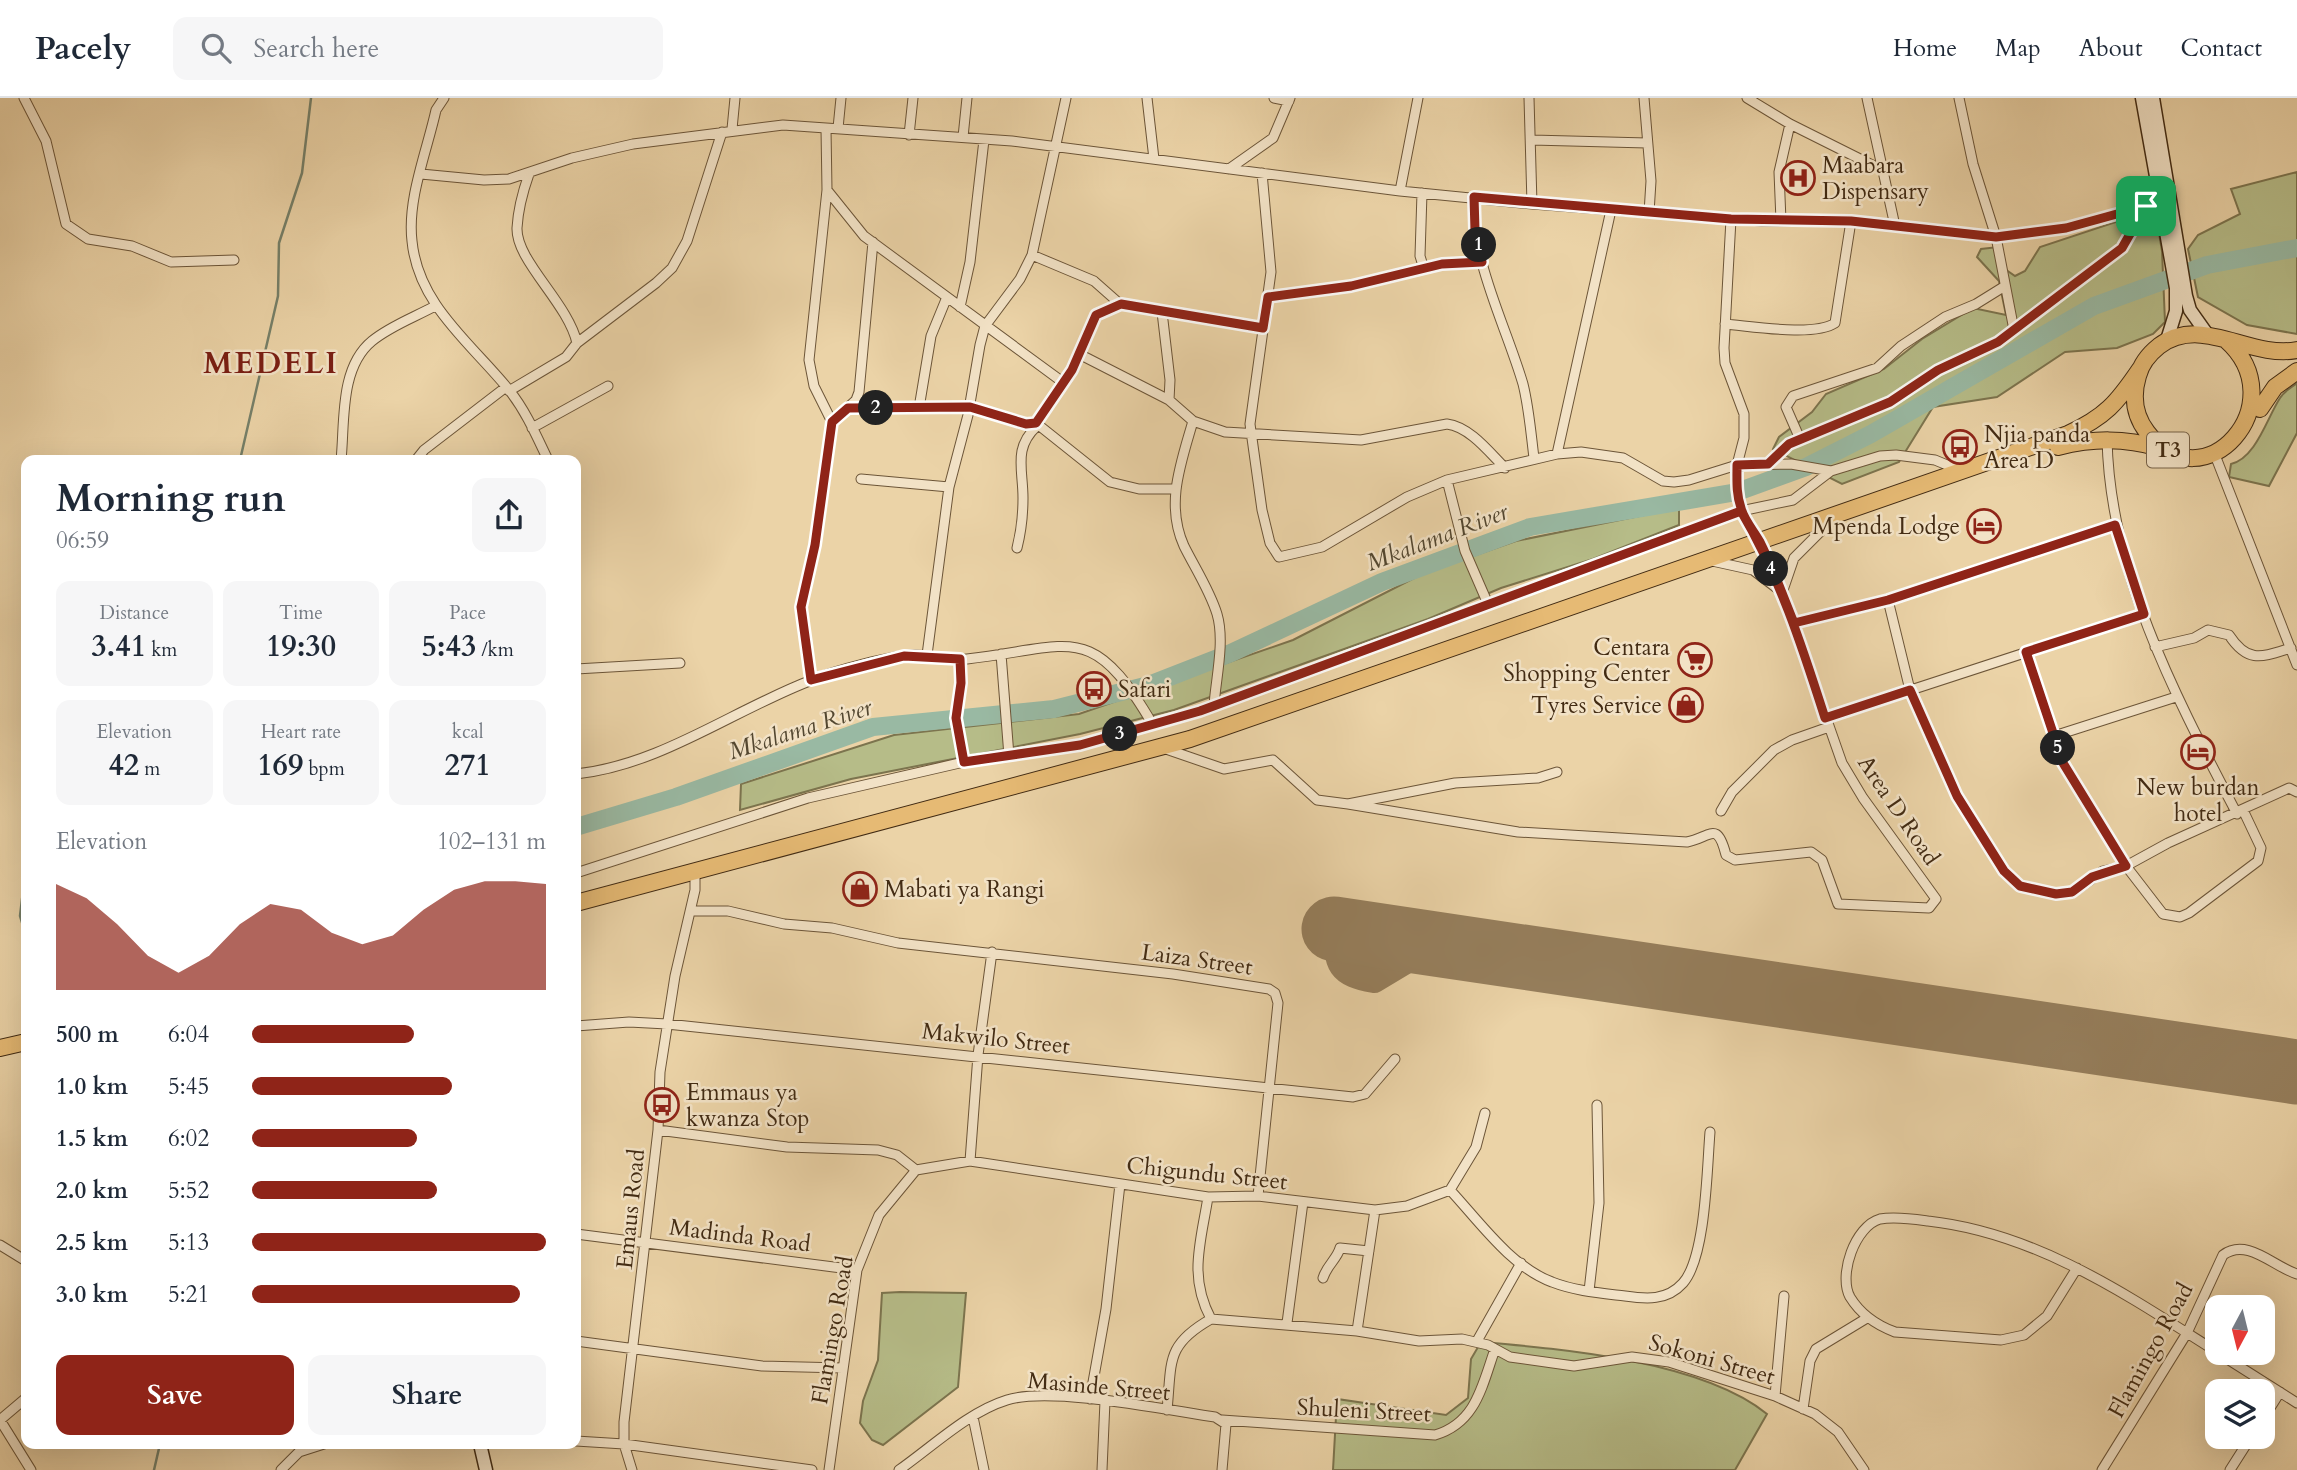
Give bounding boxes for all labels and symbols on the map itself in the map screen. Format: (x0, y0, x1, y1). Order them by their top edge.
place label: Maabara Dispensary (1822, 150, 1929, 207)
hospital icon: Maabara Dispensary (1779, 159, 1817, 197)
pin (2116, 176, 2176, 236)
pin: 1 (1462, 228, 1496, 262)
district label: MEDELI (203, 343, 339, 384)
pin: 2 (858, 390, 894, 426)
place label: Njia panda Area D (1984, 419, 2090, 476)
bus stop icon: Njia panda Area D (1941, 428, 1979, 466)
road number: T3 (2147, 432, 2189, 468)
water label: Mkalama River (1361, 495, 1514, 580)
hotel icon: Mpenda Lodge (1965, 507, 2003, 545)
place label: Mpenda Lodge (1812, 511, 1960, 542)
pin: 4 (1754, 552, 1788, 587)
place label: Centara Shopping Center (1503, 632, 1671, 689)
supermarket icon: Centara Shopping Center (1676, 641, 1714, 679)
bus stop icon: Safari (1075, 670, 1113, 708)
place label: Safari (1118, 674, 1171, 705)
shop icon: Tyres Service (1667, 686, 1705, 724)
water label: Mkalama River (724, 690, 877, 768)
place label: Tyres Service (1531, 690, 1662, 721)
pin: 3 (1102, 716, 1138, 752)
pin: 5 (2040, 730, 2076, 766)
hotel icon: New burdan hotel (2179, 733, 2217, 771)
street label: Area D Road (1850, 749, 1947, 872)
place label: New burdan hotel (2136, 772, 2260, 829)
shop icon: Mabati ya Rangi (841, 870, 879, 908)
place label: Mabati ya Rangi (884, 874, 1044, 905)
street label: Laiza Street (1139, 936, 1255, 983)
street label: Makwilo Street (920, 1015, 1071, 1062)
place label: Emmaus ya kwanza Stop (686, 1077, 810, 1134)
bus stop icon: Emmaus ya kwanza Stop (643, 1086, 681, 1124)
street label: Emaus Road (609, 1147, 652, 1271)
street label: Chigundu Street (1125, 1150, 1289, 1197)
street label: Madinda Road (667, 1211, 813, 1260)
street label: Flamingo Road (804, 1253, 861, 1407)
street label: Flamingo Road (2101, 1277, 2201, 1423)
north arrow (2205, 1295, 2275, 1365)
street label: Sokoni Street (1645, 1327, 1778, 1392)
street label: Masinde Street (1026, 1365, 1172, 1408)
street label: Shuleni Street (1296, 1392, 1432, 1429)

